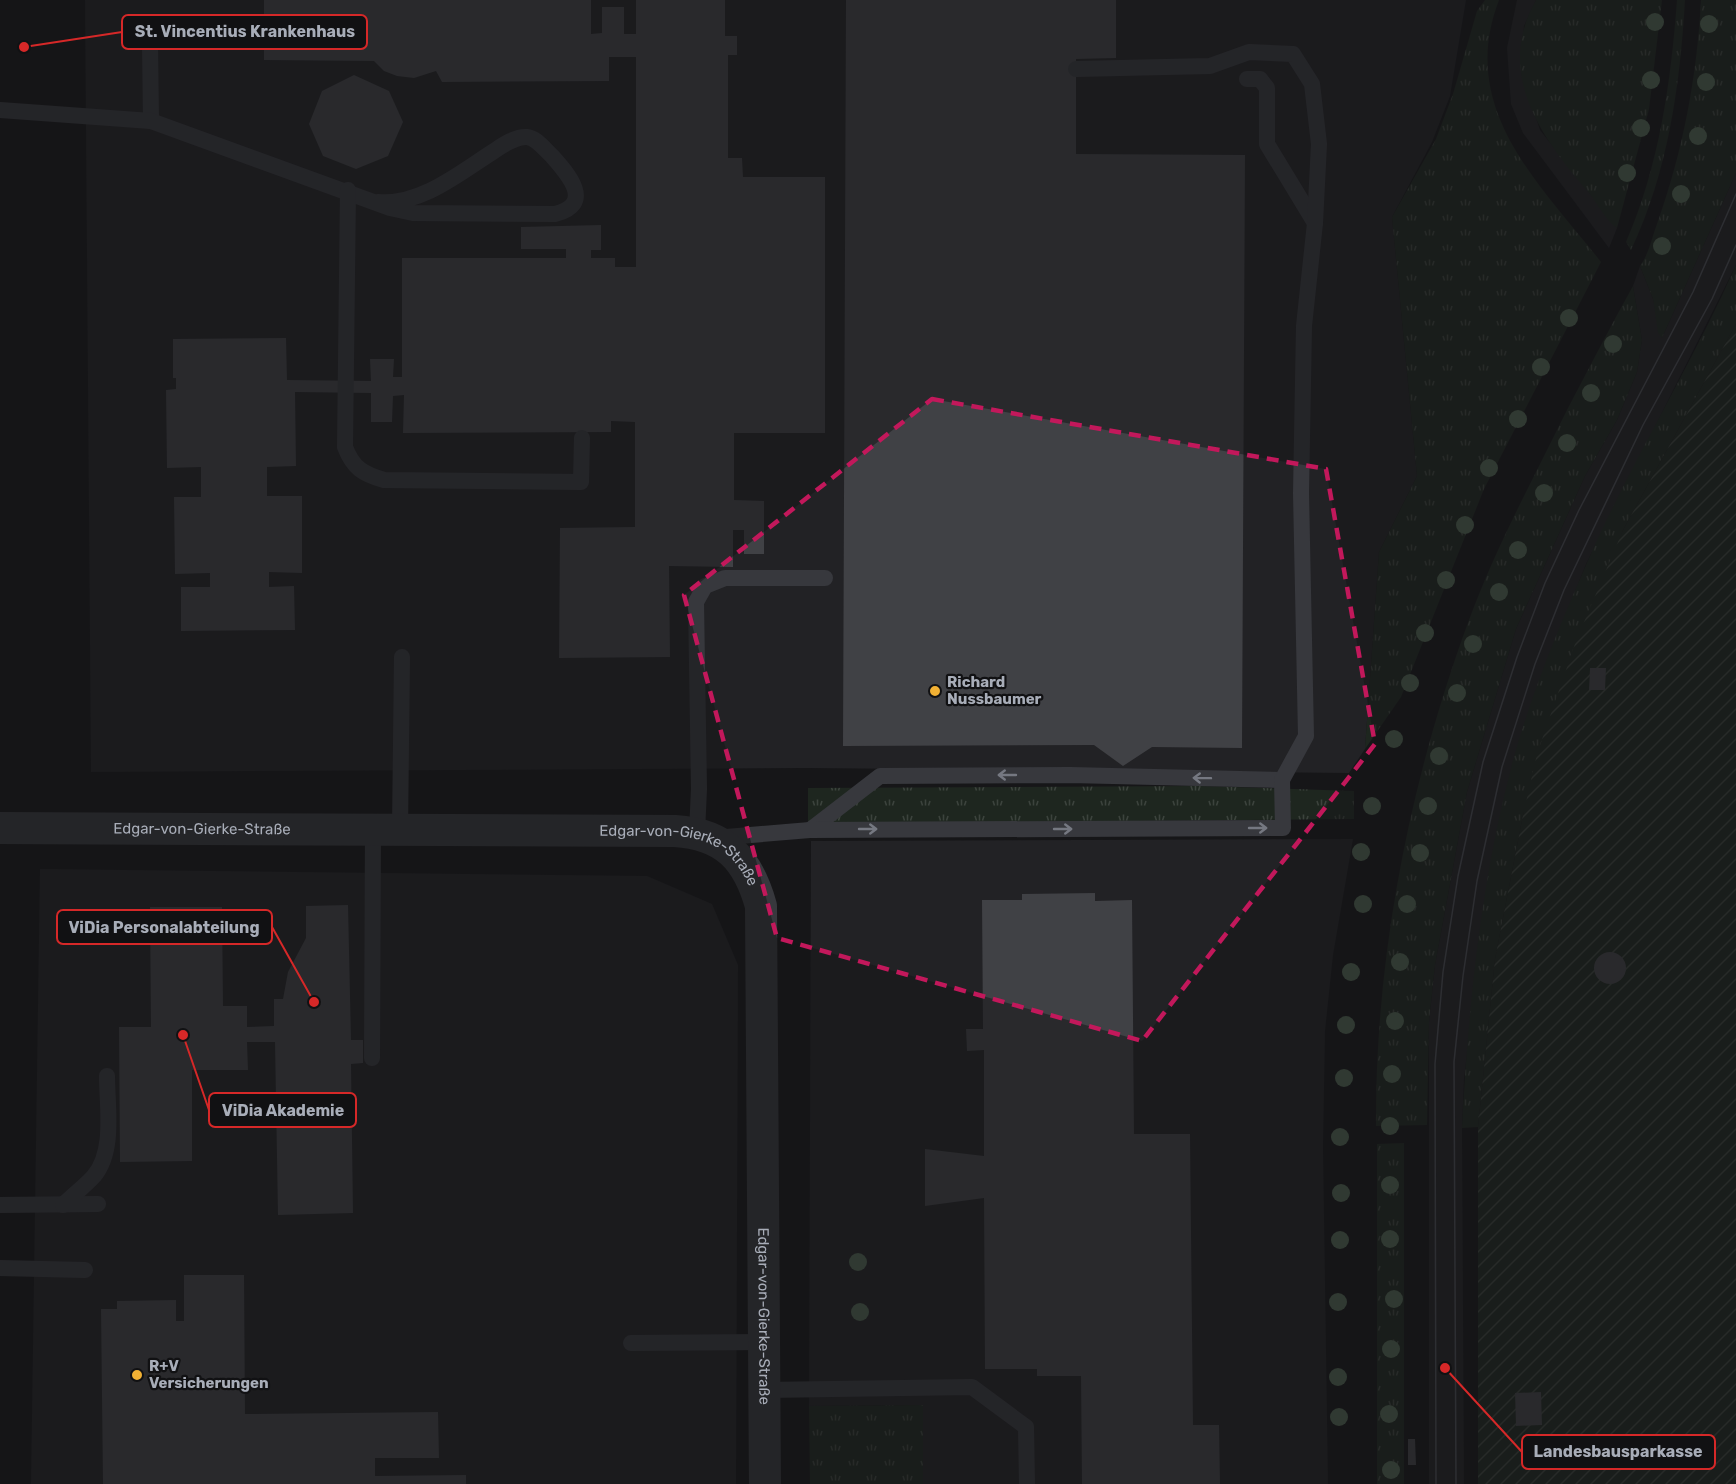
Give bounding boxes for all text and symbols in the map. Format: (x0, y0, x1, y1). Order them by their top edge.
callout: St. Vincentius Krankenhaus (122, 15, 367, 49)
text: St. Vincentius Krankenhaus (135, 22, 355, 41)
place label: Richard Nussbaumer (947, 673, 1042, 708)
marker: Richard Nussbaumer (928, 684, 942, 698)
one-way arrow (998, 769, 1018, 781)
one-way arrow (1193, 772, 1213, 784)
street label: Edgar-von-Gierke-Straße (113, 820, 291, 838)
street label: Edgar-von-Gierke-Straße (599, 822, 762, 889)
one-way arrow (1248, 822, 1268, 834)
one-way arrow (858, 823, 878, 835)
one-way arrow (1053, 823, 1073, 835)
callout: ViDia Personalabteilung (57, 910, 272, 944)
text: ViDia Personalabteilung (68, 918, 260, 937)
callout: ViDia Akademie (209, 1093, 356, 1127)
text: ViDia Akademie (222, 1101, 344, 1120)
street label: Edgar-von-Gierke-Straße (754, 1227, 773, 1405)
place label: R+V Versicherungen (149, 1357, 269, 1392)
marker: R+V Versicherungen (130, 1368, 144, 1382)
callout: Landesbausparkasse (1522, 1435, 1715, 1469)
text: Landesbausparkasse (1534, 1442, 1703, 1461)

